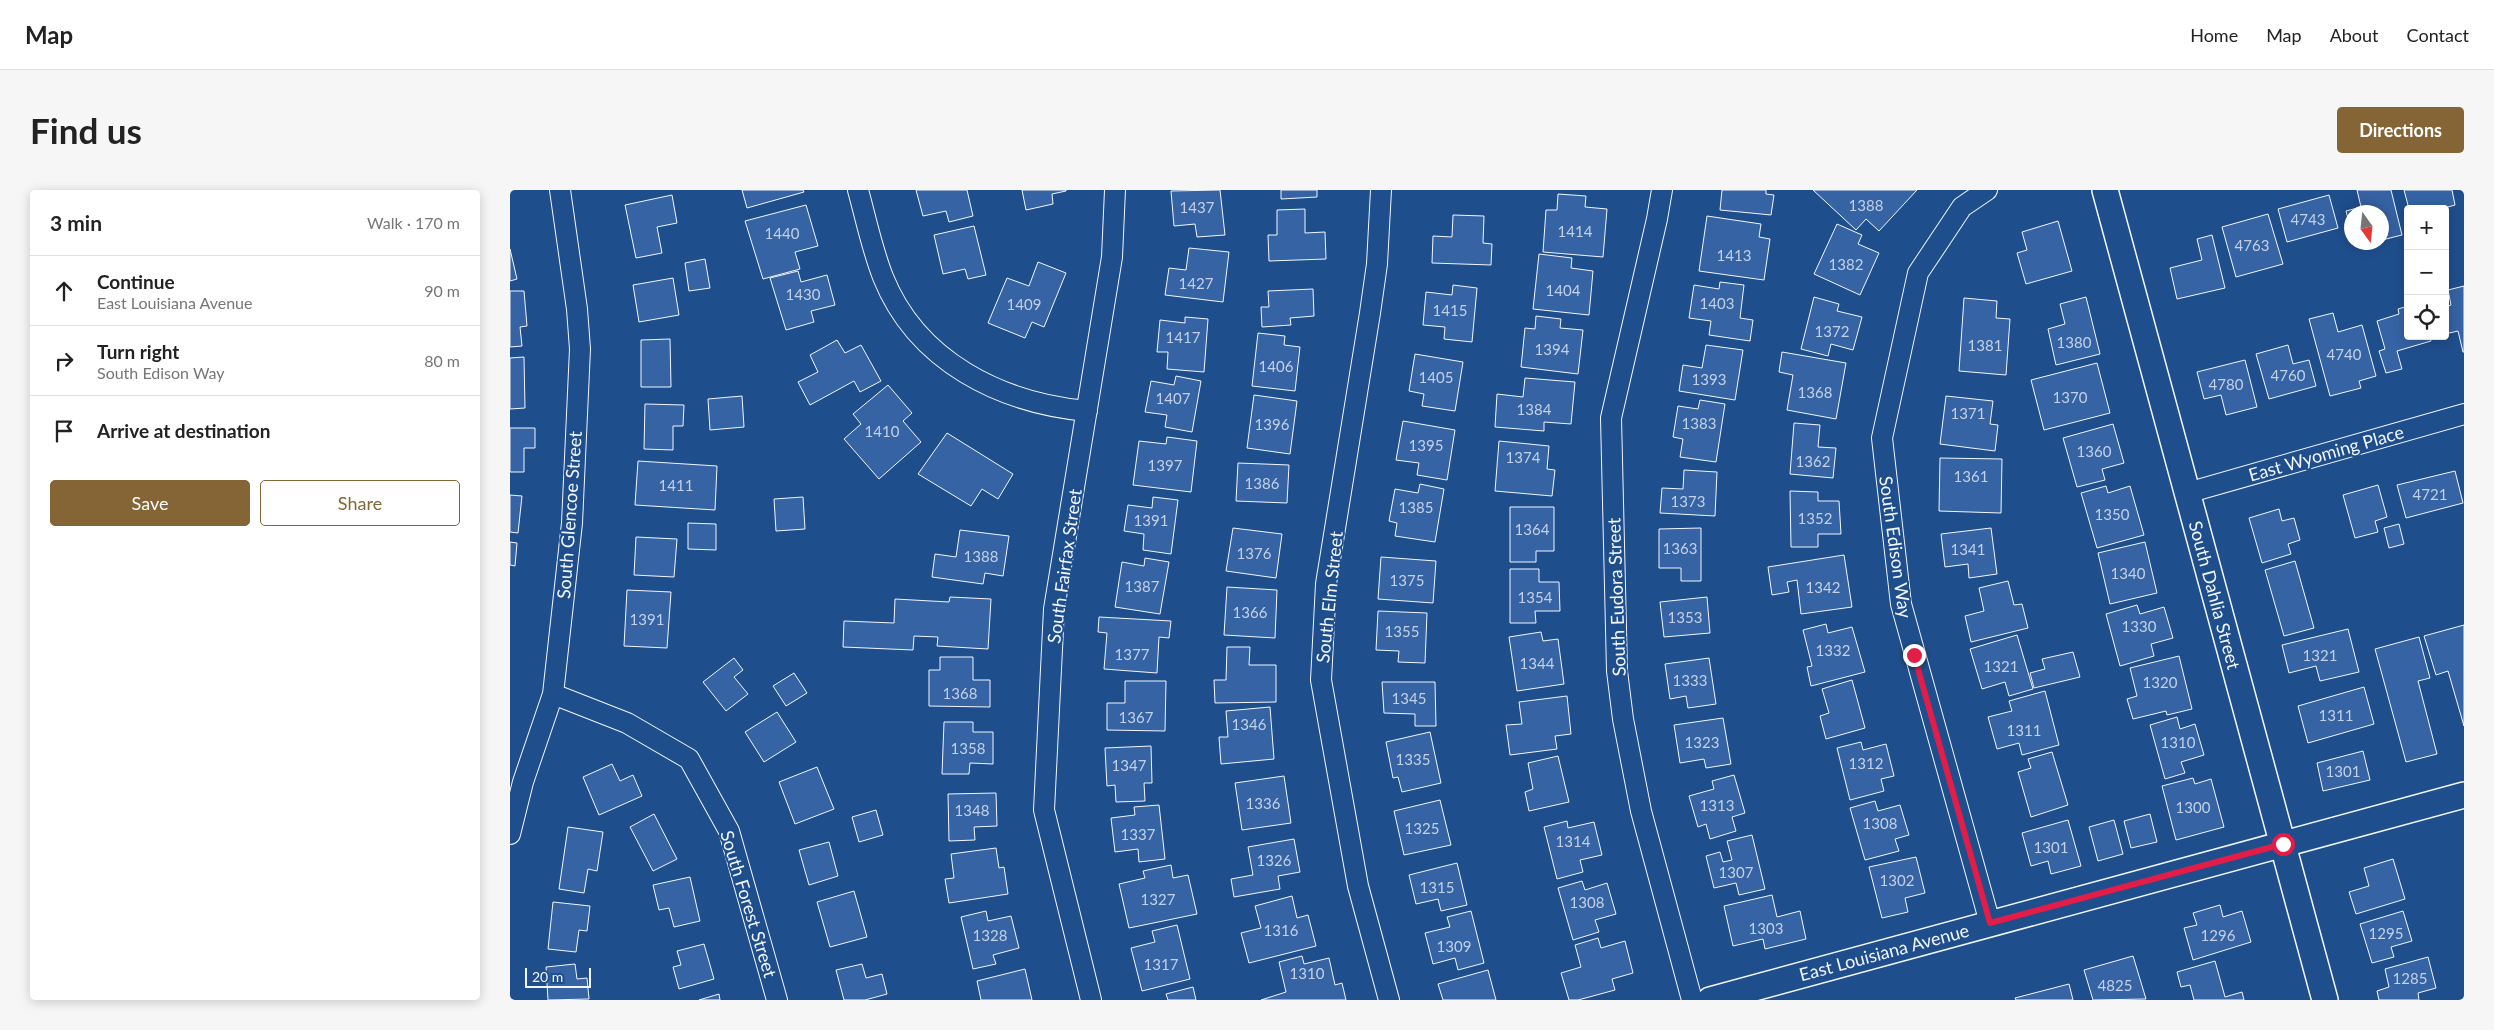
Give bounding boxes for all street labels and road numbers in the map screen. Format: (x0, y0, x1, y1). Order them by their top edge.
street label: East Wyoming Place (2246, 420, 2406, 486)
street label: South Glencoe Street (552, 430, 586, 600)
street label: South Edison Way (1875, 474, 1917, 620)
street label: South Fairfax Street (1042, 487, 1086, 645)
street label: South Eudora Street (1602, 517, 1630, 677)
street label: South Dahlia Street (2185, 518, 2246, 672)
street label: South Elm Street (1311, 529, 1347, 664)
street label: South Forest Street (716, 828, 782, 981)
street label: East Louisiana Avenue (1797, 919, 1971, 985)

